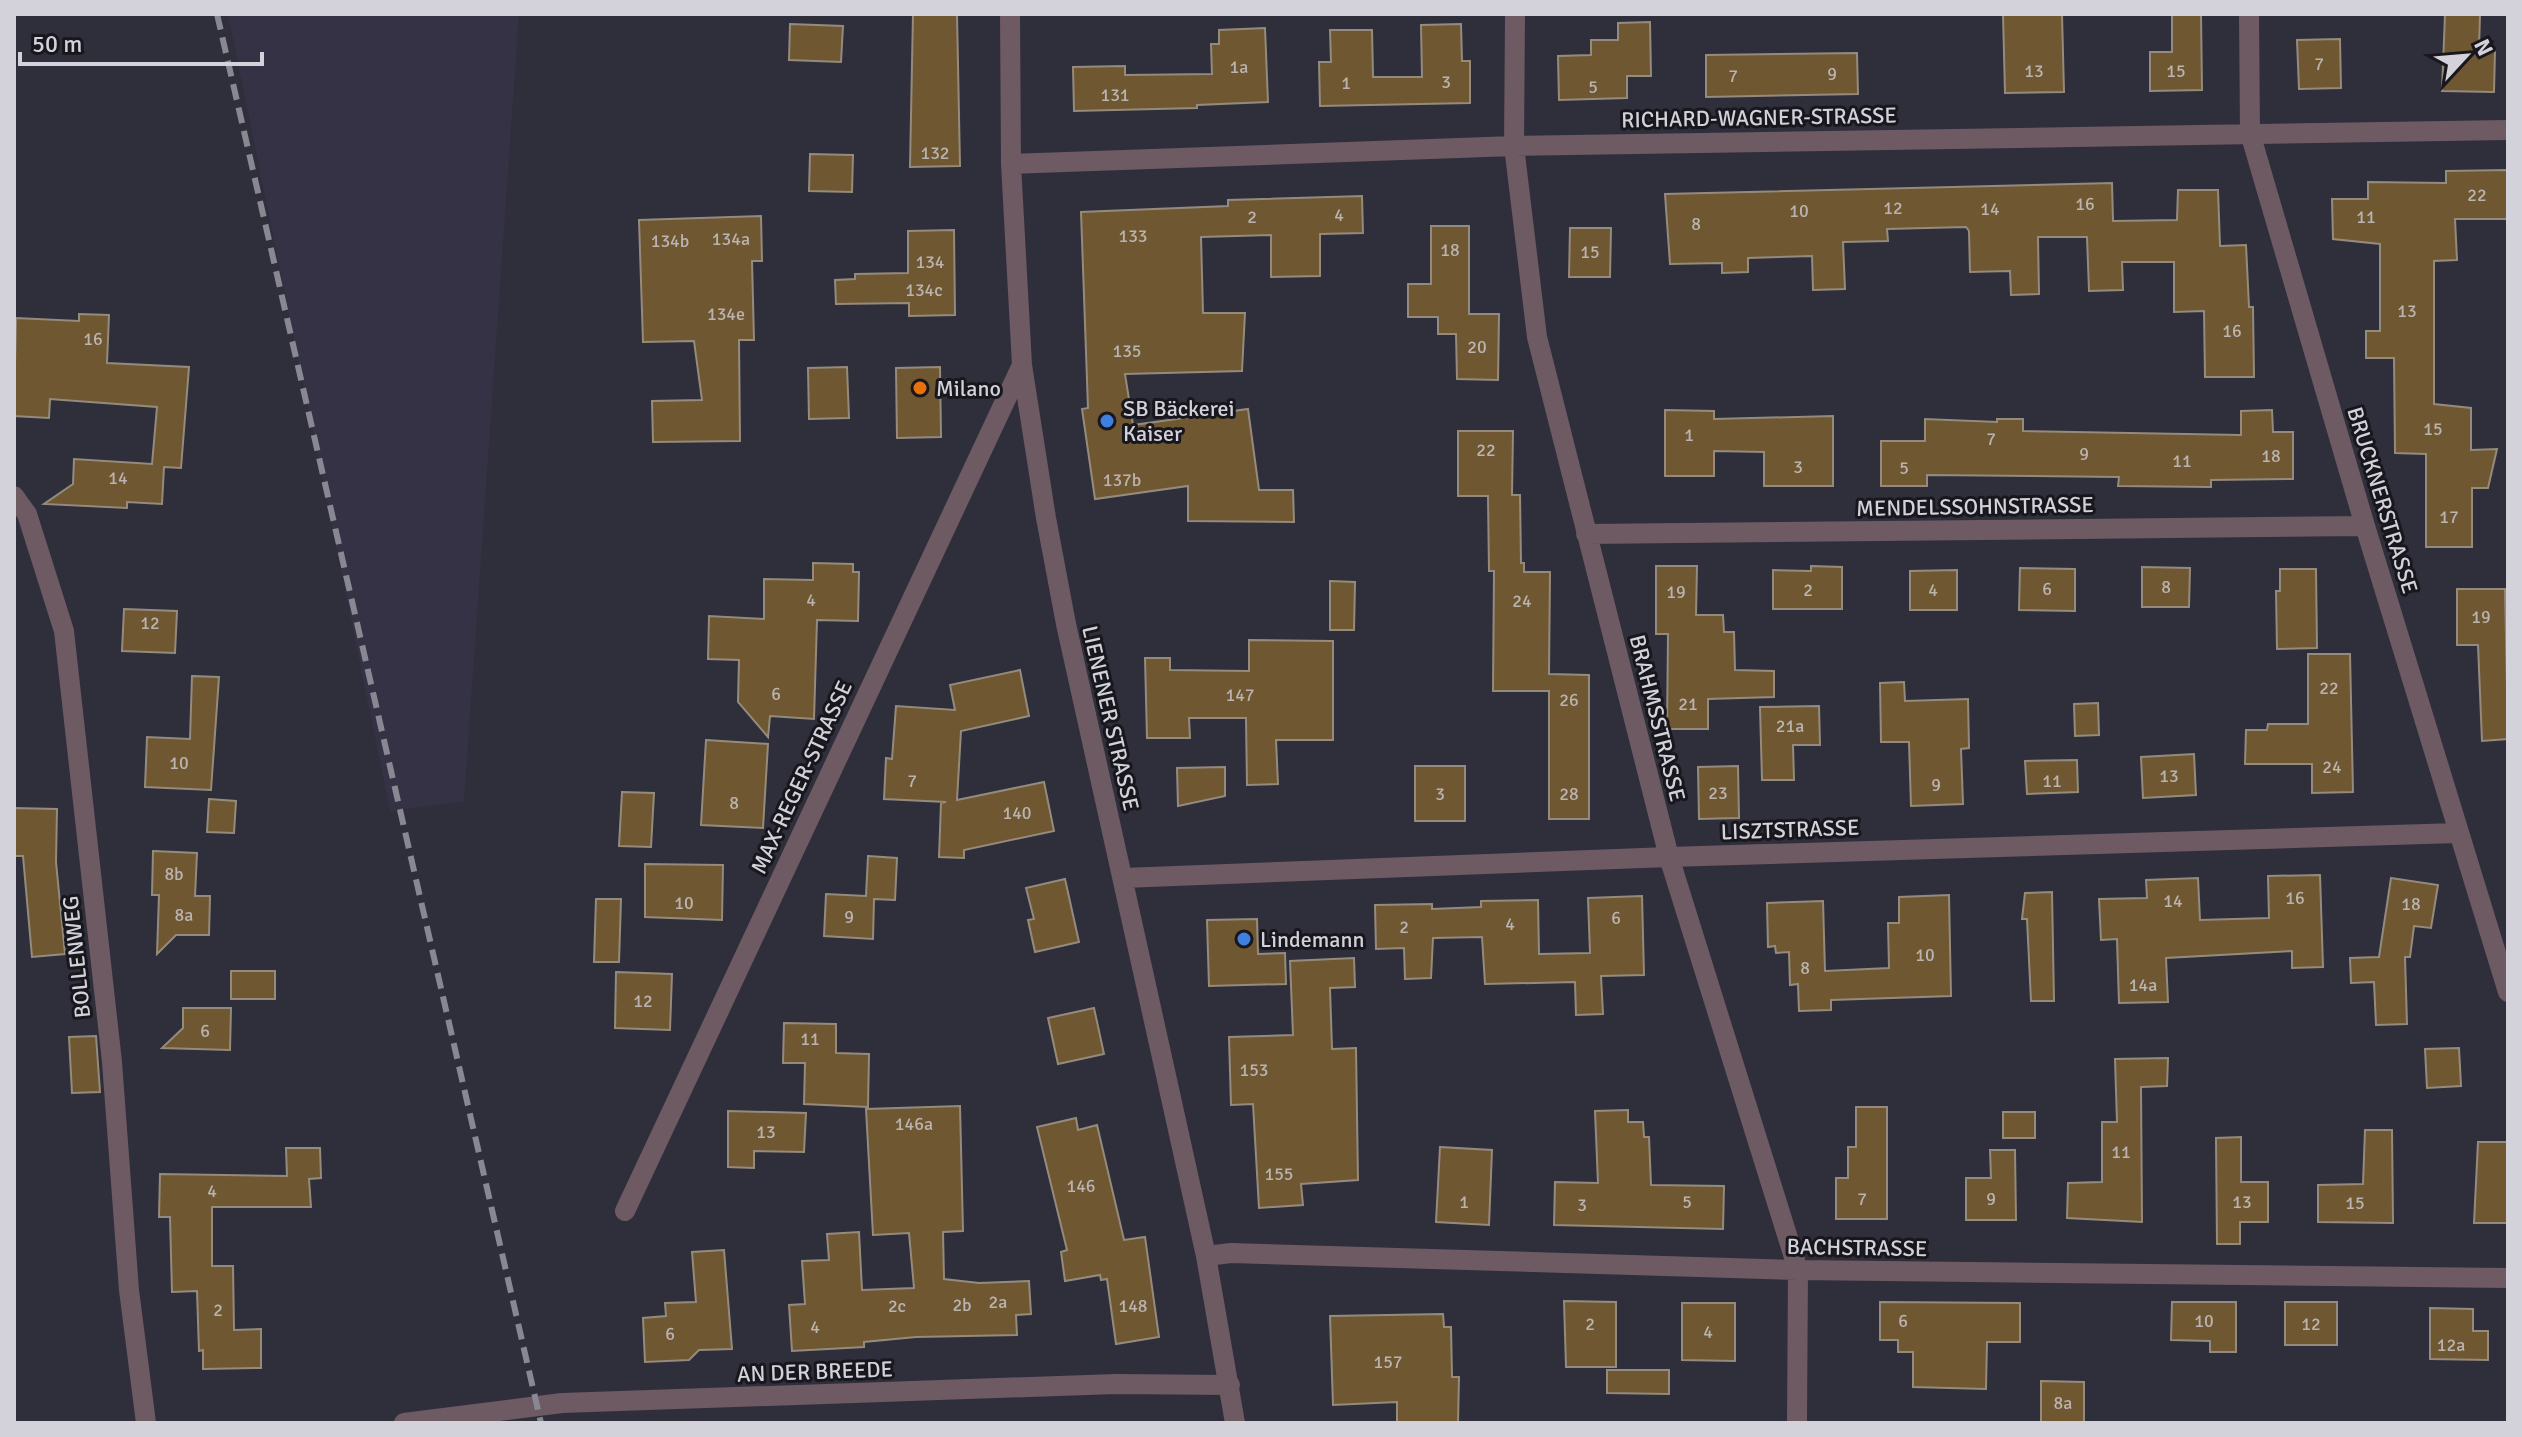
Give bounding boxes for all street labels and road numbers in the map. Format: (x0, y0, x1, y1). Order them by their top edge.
street label: RICHARD-WAGNER-STRASSE (1621, 102, 1897, 133)
street label: BRUCKNERSTRASSE (2341, 404, 2424, 597)
street label: MENDELSSOHNSTRASSE (1856, 491, 2094, 522)
street label: LIENENER STRASSE (1076, 623, 1145, 813)
street label: BRAHMSSTRASSE (1624, 632, 1691, 804)
street label: MAX-REGER-STRASSE (745, 676, 858, 878)
street label: LISZTSTRASSE (1720, 814, 1860, 845)
street label: BOLLENWEG (57, 895, 96, 1019)
street label: BACHSTRASSE (1786, 1233, 1928, 1262)
street label: AN DER BREEDE (737, 1355, 894, 1388)

